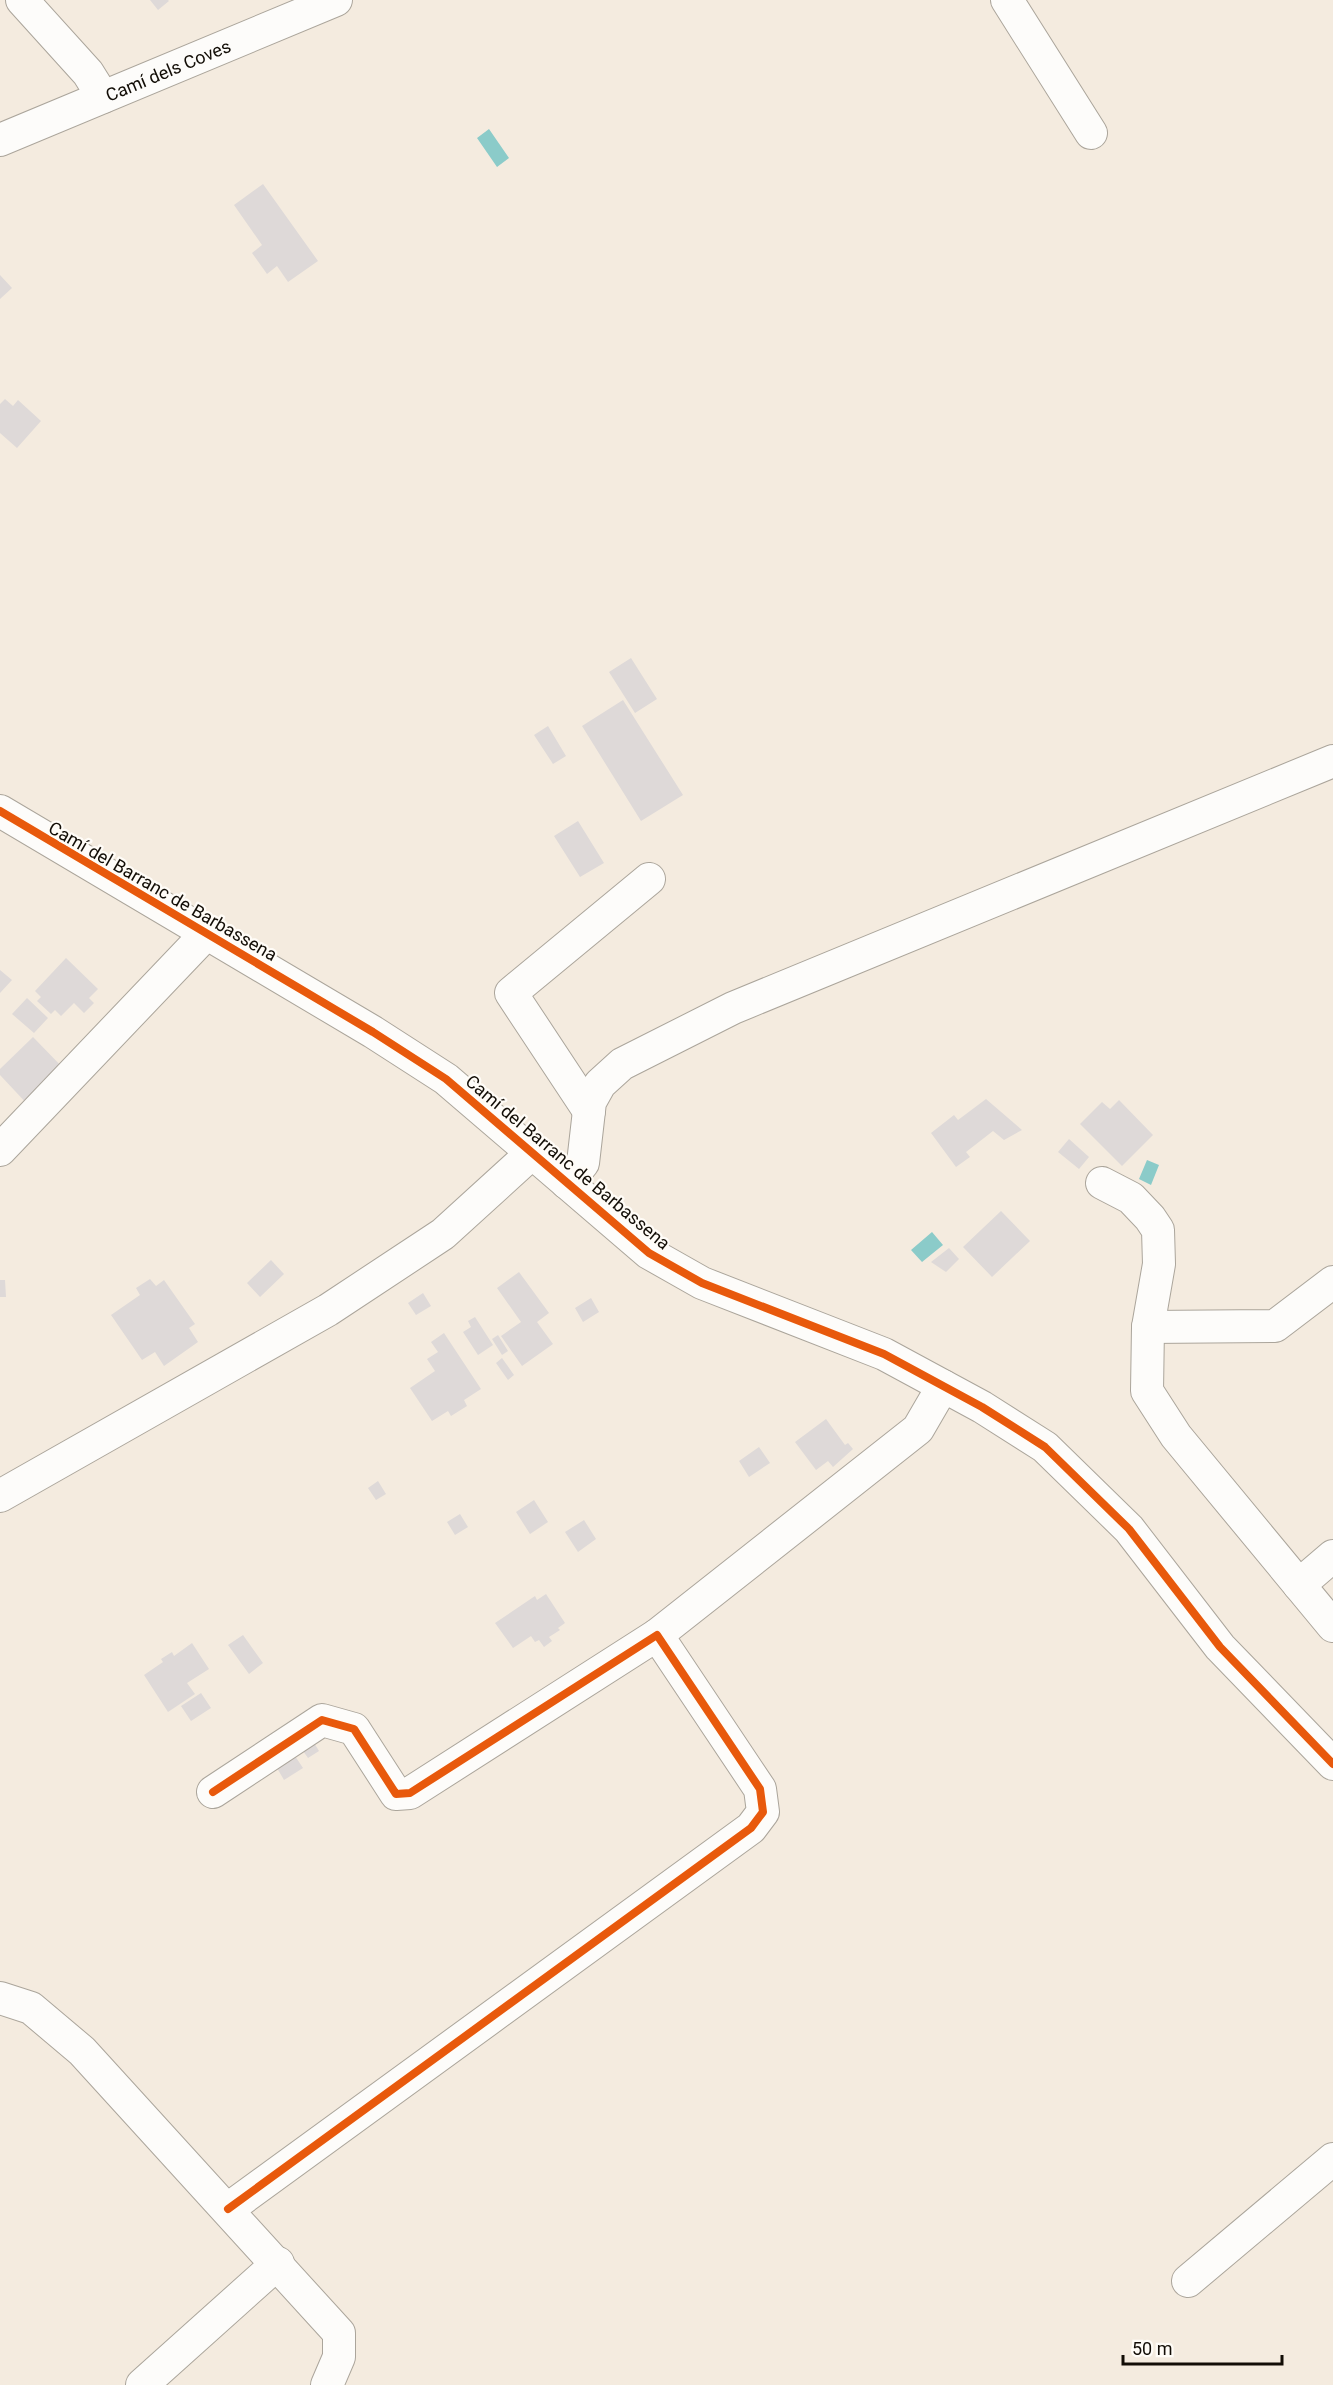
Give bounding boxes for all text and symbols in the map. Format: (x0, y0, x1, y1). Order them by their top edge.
street label: Camí dels Coves (102, 35, 234, 105)
street label: Camí del Barranc de Barbassena (45, 817, 281, 965)
street label: Camí del Barranc de Barbassena (462, 1070, 674, 1254)
scale bar (1123, 2328, 1282, 2366)
text: 50 m (1132, 2338, 1172, 2359)

